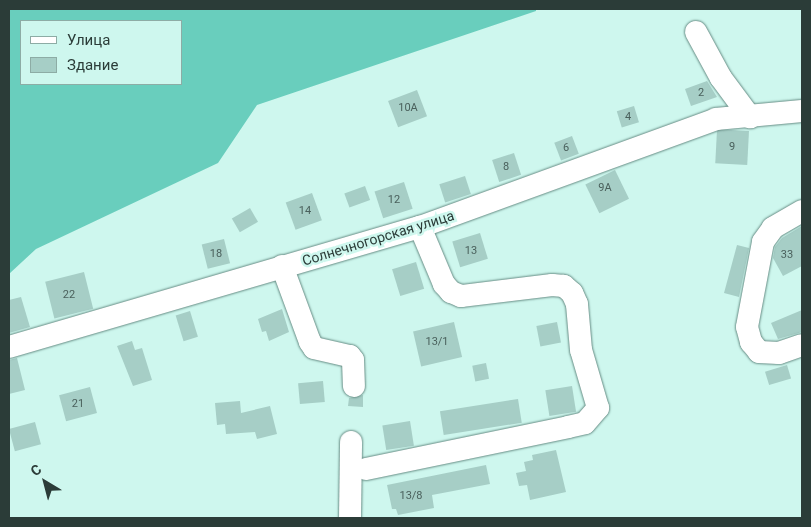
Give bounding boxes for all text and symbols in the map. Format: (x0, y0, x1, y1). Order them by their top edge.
legend (20, 20, 182, 85)
text: Улица (67, 31, 110, 49)
text: Здание (67, 56, 118, 74)
house number: 2 (698, 86, 704, 100)
house number: 10А (398, 101, 418, 115)
house number: 4 (625, 110, 631, 124)
house number: 9 (729, 140, 735, 154)
house number: 6 (563, 141, 569, 155)
house number: 8 (503, 160, 509, 174)
house number: 9А (598, 181, 612, 195)
house number: 12 (388, 193, 400, 207)
house number: 14 (299, 204, 311, 218)
street label: Солнечногорская улица (300, 207, 456, 269)
house number: 13 (465, 244, 477, 258)
house number: 18 (210, 247, 222, 261)
house number: 33 (781, 248, 793, 262)
house number: 22 (63, 288, 75, 302)
house number: 13/1 (425, 335, 449, 349)
house number: 21 (72, 397, 84, 411)
north arrow (20, 457, 70, 507)
text: С (27, 461, 44, 479)
house number: 13/8 (399, 489, 423, 503)

